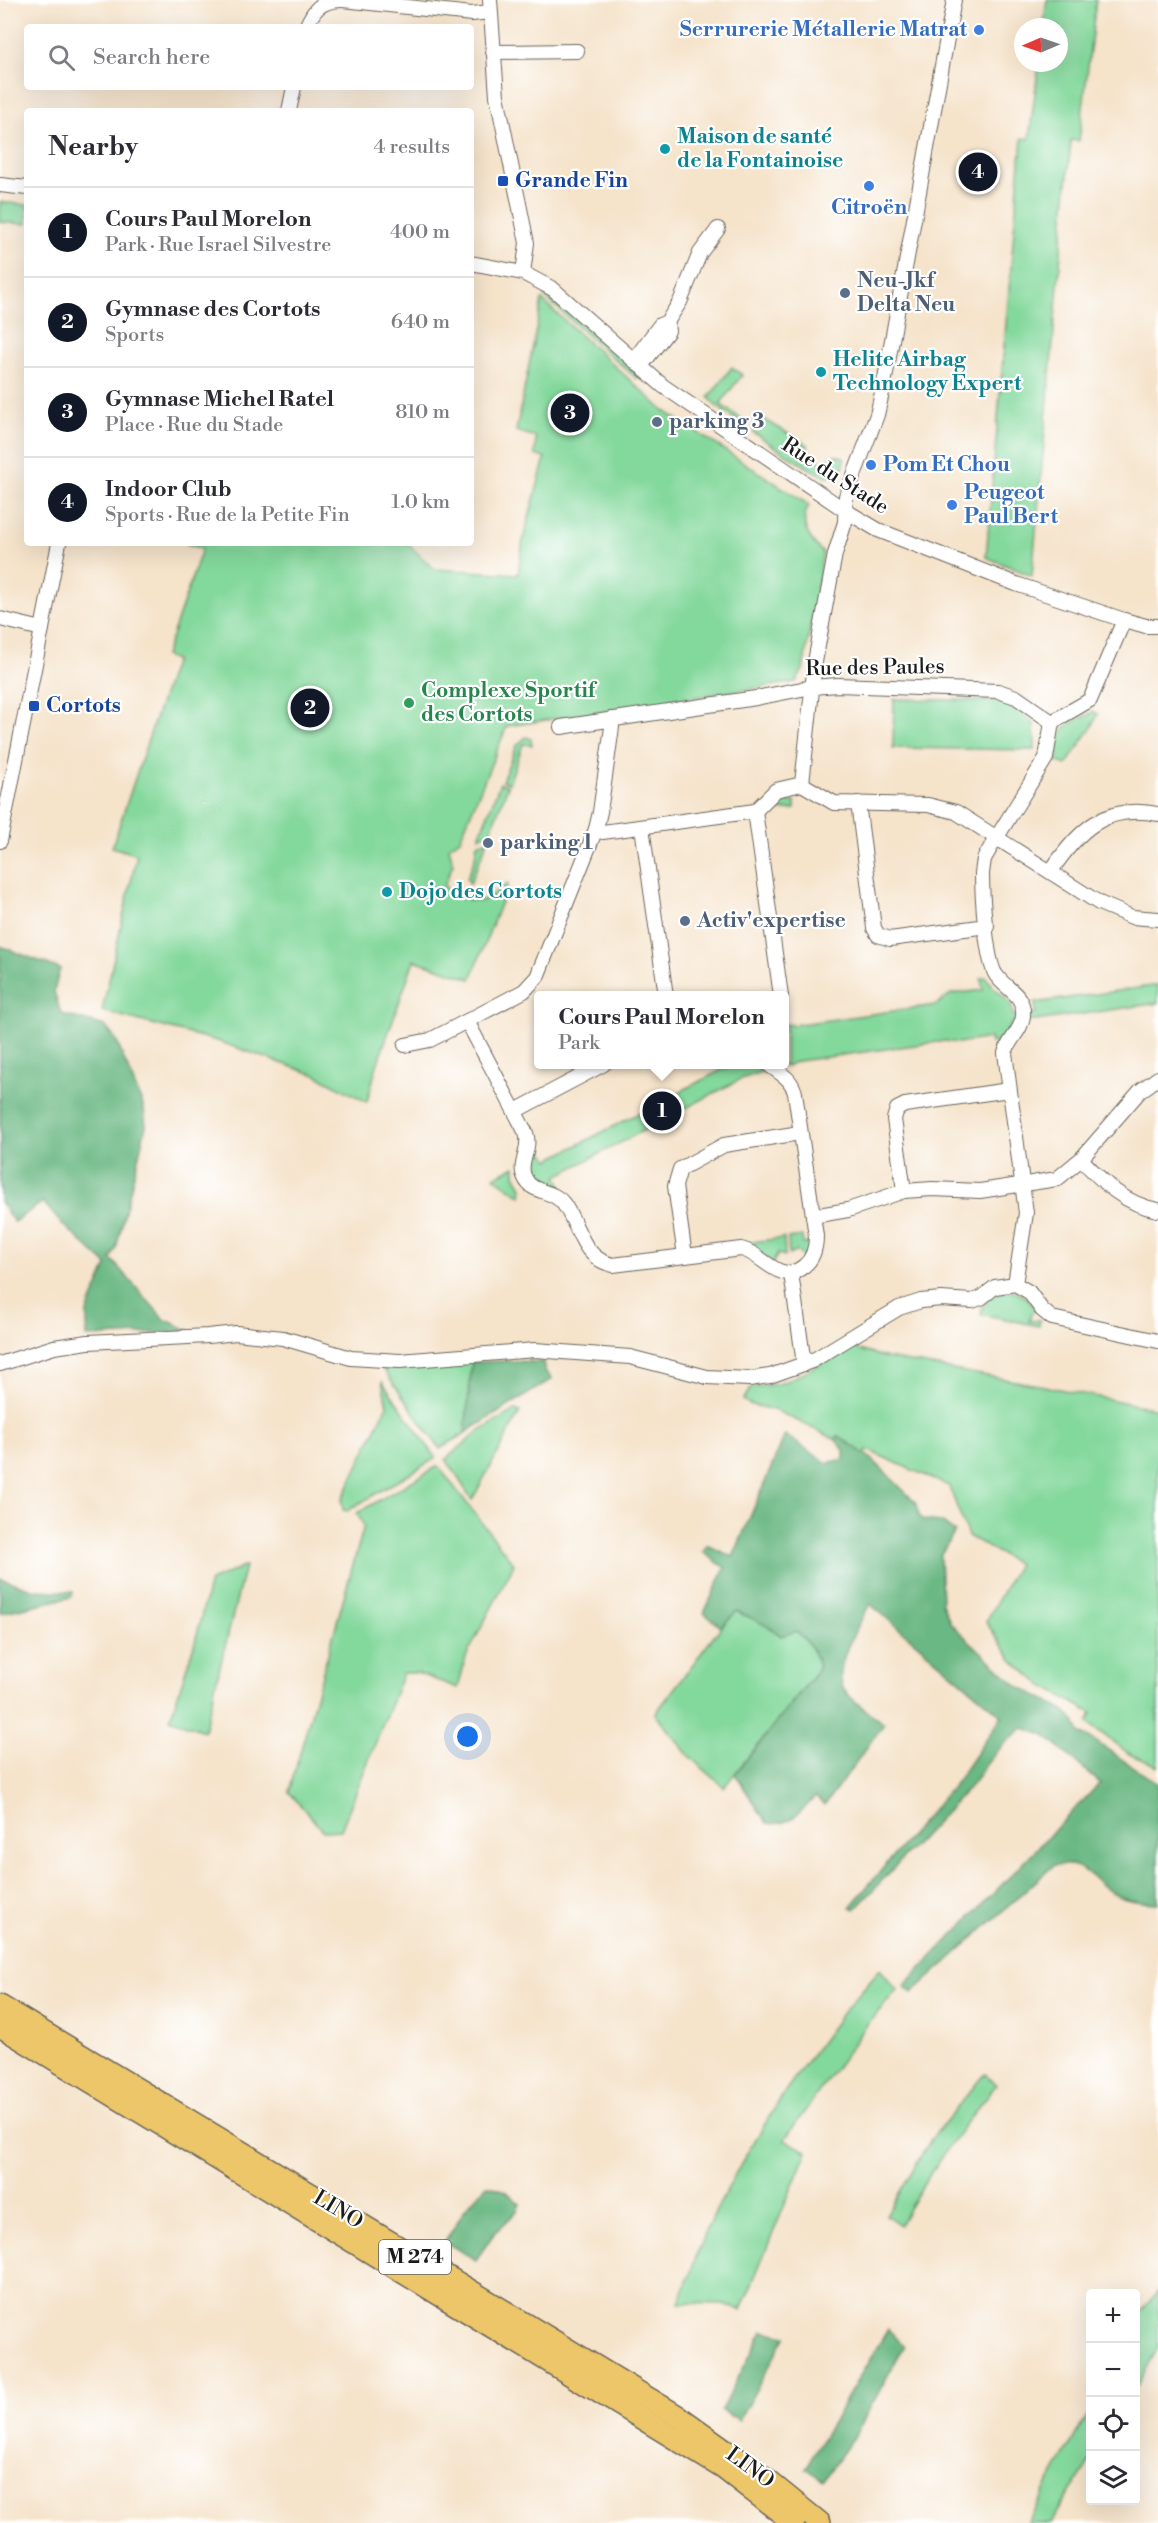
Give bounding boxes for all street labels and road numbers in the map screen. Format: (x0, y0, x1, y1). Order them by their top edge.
street label: Rue du Stade (776, 432, 894, 520)
street label: Rue des Paules (805, 654, 945, 682)
street label: LINO (308, 2185, 368, 2235)
road number: M 274 (379, 2240, 451, 2274)
street label: LINO (721, 2442, 779, 2494)

